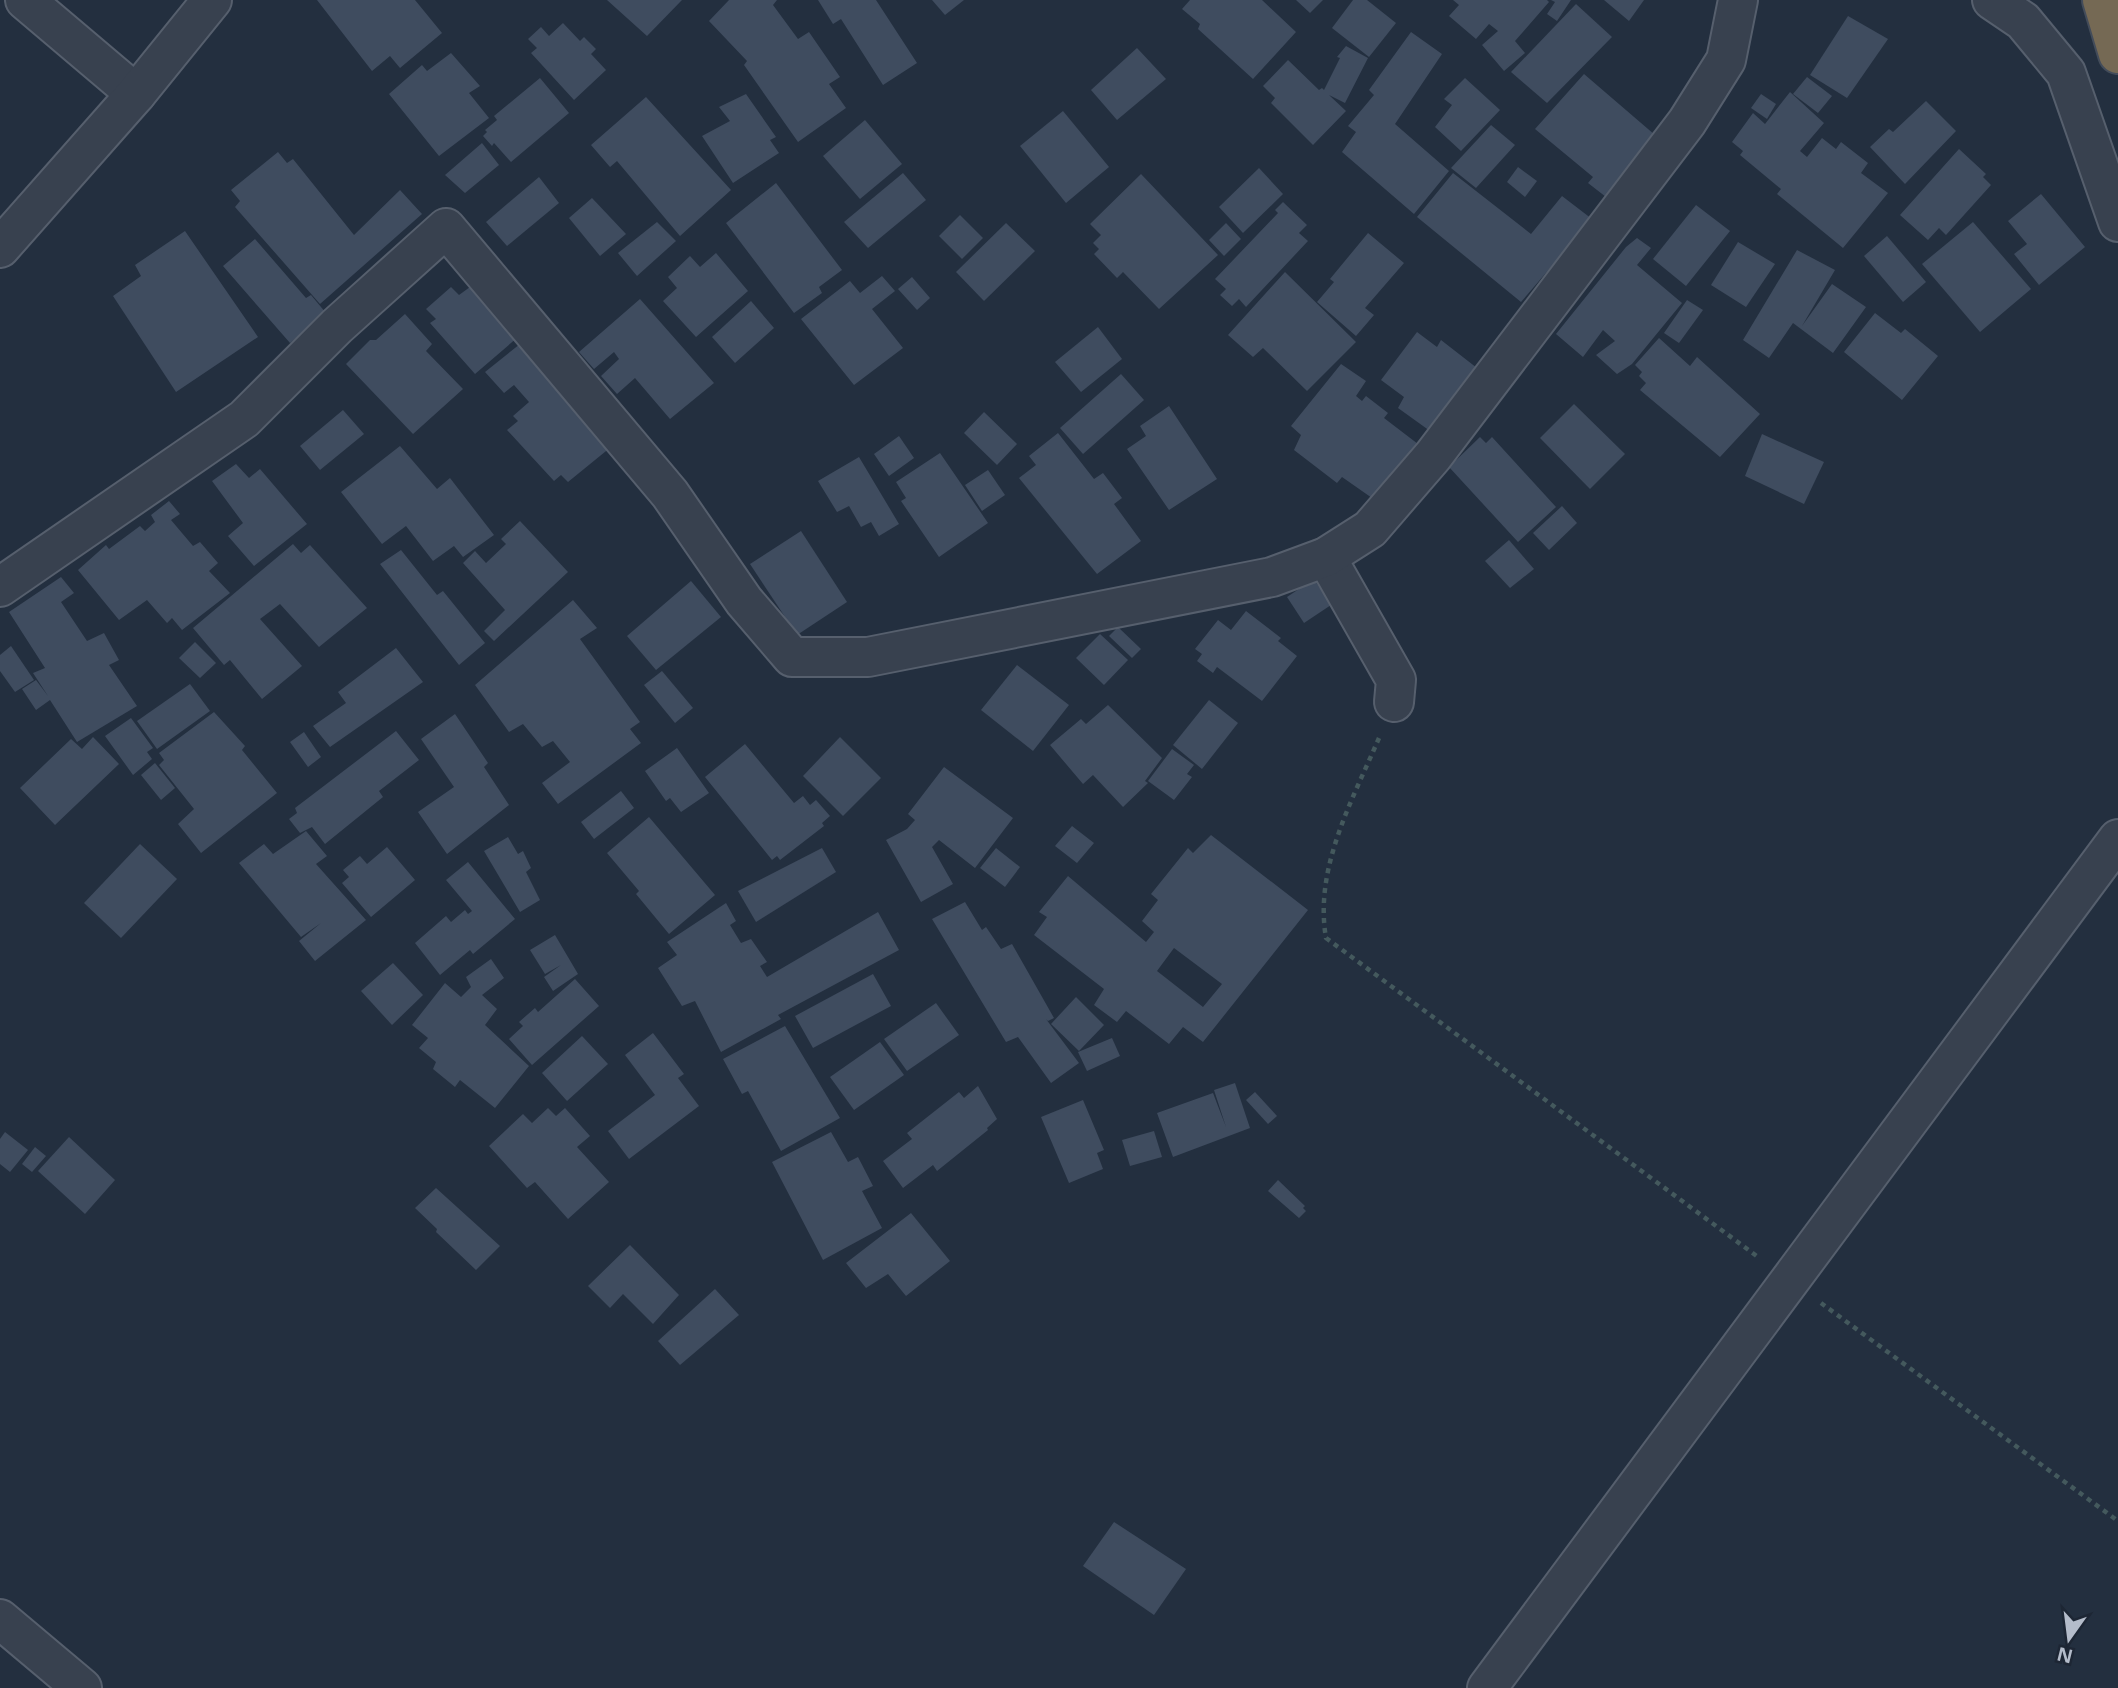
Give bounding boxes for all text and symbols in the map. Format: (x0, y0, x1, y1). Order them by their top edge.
north arrow (2034, 1604, 2104, 1674)
text: N (2054, 1641, 2076, 1670)

